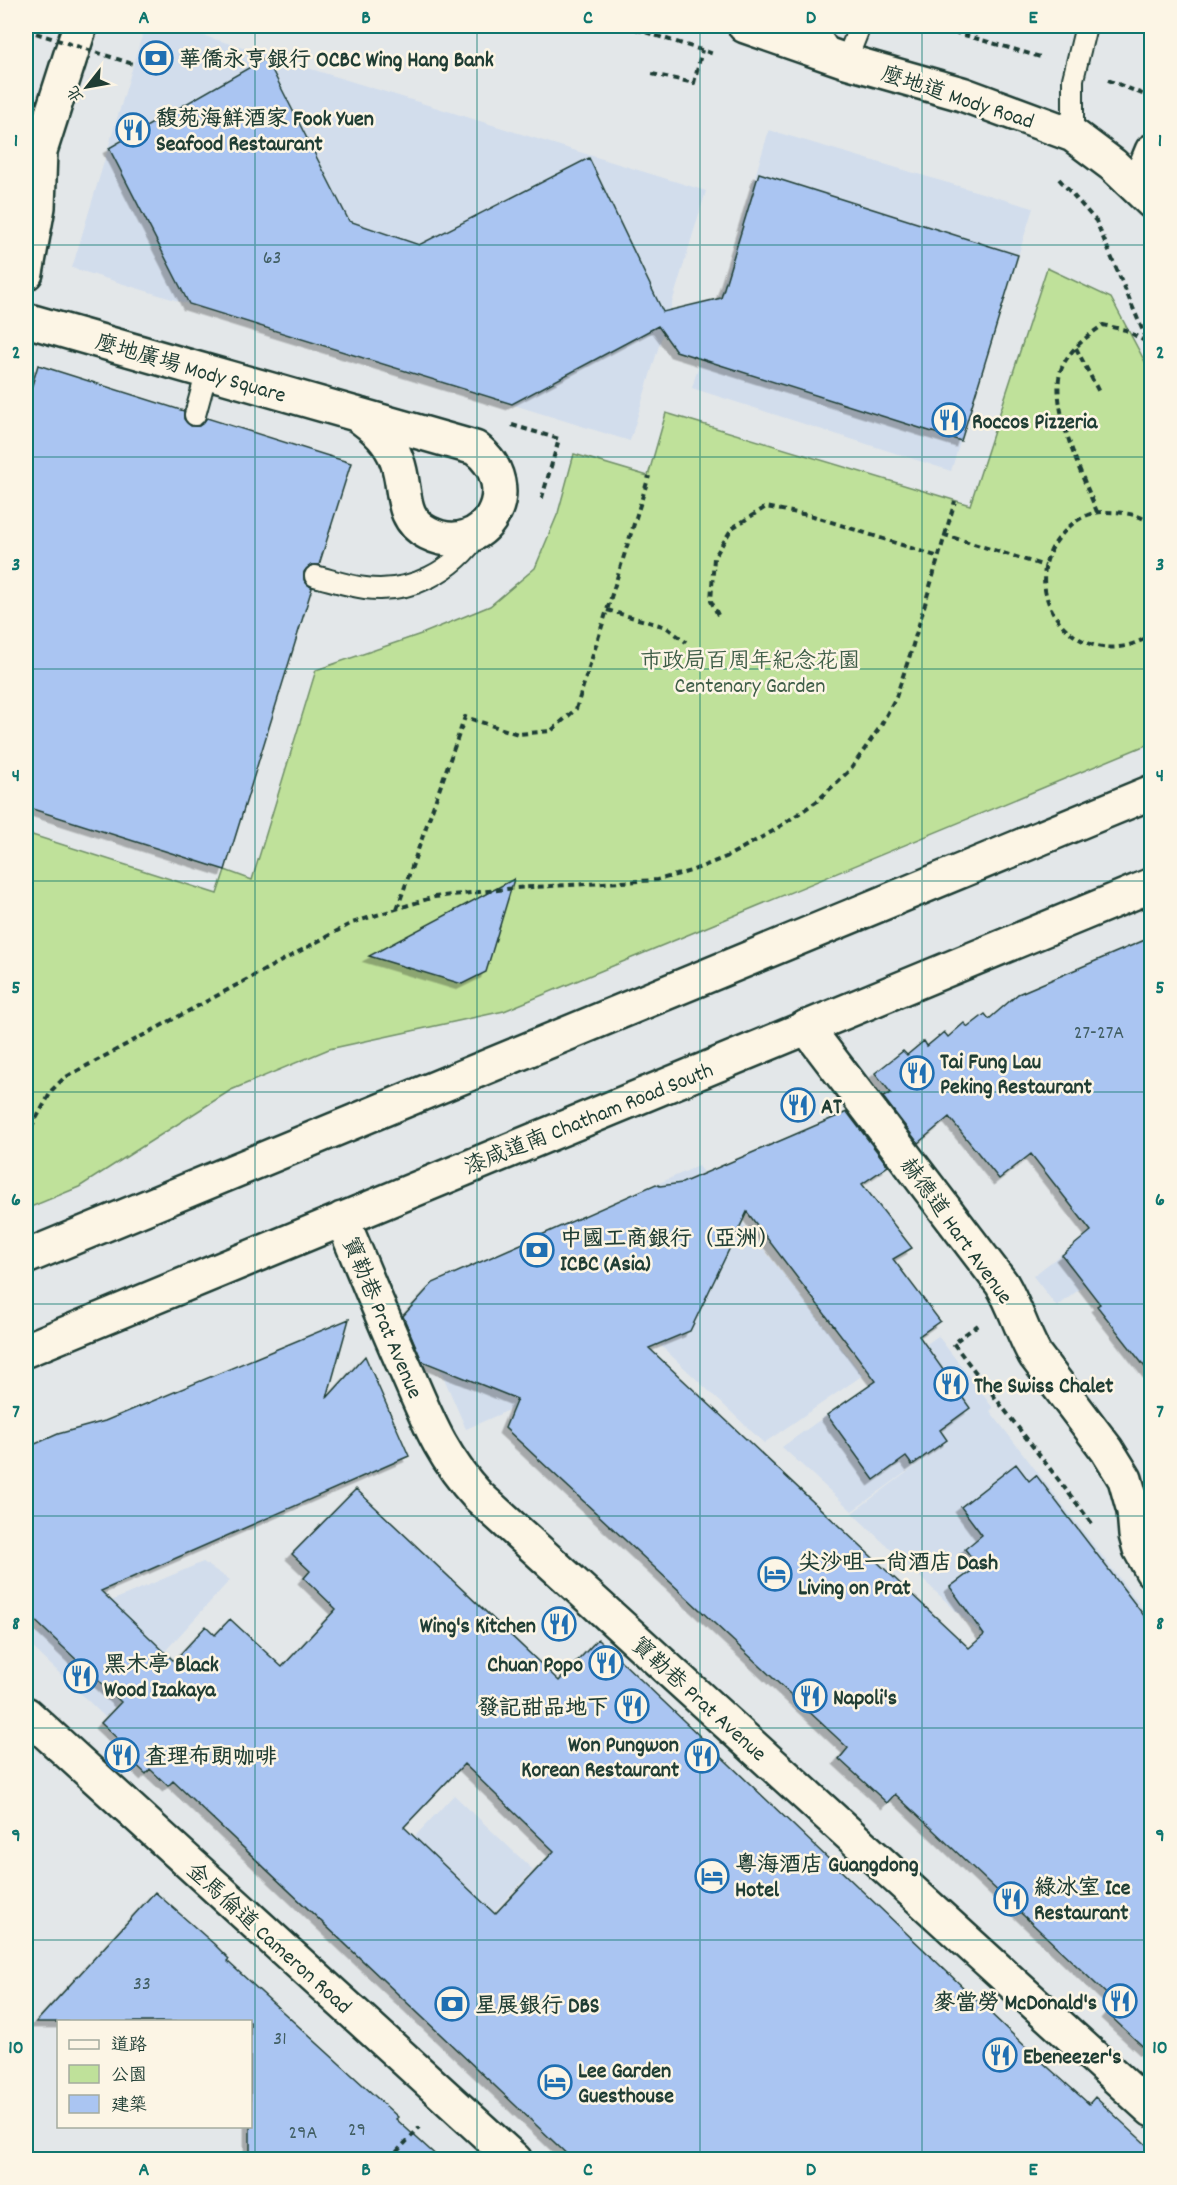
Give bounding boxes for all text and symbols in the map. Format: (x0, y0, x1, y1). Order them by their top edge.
text: A (139, 5, 150, 33)
text: B (361, 5, 371, 33)
text: C (583, 5, 593, 33)
text: D (806, 5, 817, 33)
text: E (1028, 5, 1038, 33)
bank icon: 華僑永亨銀行 OCBC Wing Hang Bank (138, 40, 174, 76)
place label: 華僑永亨銀行 OCBC Wing Hang Bank (179, 46, 494, 77)
north arrow (57, 57, 117, 117)
street label: 麼地道 Mody Road (876, 60, 1037, 139)
text: 北 (62, 81, 90, 106)
place label: 馥苑海鮮酒家 Fook Yuen Seafood Restaurant (156, 105, 374, 161)
restaurant icon: 馥苑海鮮酒家 Fook Yuen Seafood Restaurant (115, 112, 151, 148)
text: 1 (14, 128, 18, 156)
text: 1 (1158, 128, 1162, 156)
house number: 63 (263, 245, 281, 273)
street label: 麼地廣場 Mody Square (91, 328, 289, 412)
text: 2 (12, 340, 20, 368)
text: 2 (1156, 340, 1164, 368)
restaurant icon: Roccos Pizzeria (931, 402, 967, 438)
place label: Roccos Pizzeria (972, 408, 1098, 439)
text: 3 (12, 552, 20, 580)
text: 3 (1156, 552, 1164, 580)
park label: 市政局百周年紀念花園 Centenary Garden (640, 647, 860, 703)
text: 4 (12, 763, 20, 791)
text: 4 (1156, 763, 1164, 791)
text: 5 (11, 975, 21, 1003)
text: 5 (1155, 975, 1165, 1003)
house number: 27-27A (1074, 1020, 1124, 1048)
place label: Tai Fung Lau Peking Restaurant (940, 1048, 1093, 1104)
restaurant icon: Tai Fung Lau Peking Restaurant (899, 1055, 935, 1091)
street label: 漆咸道南 Chatham Road South (460, 1056, 719, 1184)
restaurant icon: AT (780, 1087, 816, 1123)
place label: AT (821, 1093, 842, 1124)
street label: 赫德道 Hart Avenue (891, 1153, 1019, 1312)
text: 6 (11, 1187, 21, 1215)
text: 6 (1155, 1187, 1165, 1215)
place label: 中國工商銀行（亞洲） ICBC (Asia) (560, 1225, 780, 1281)
bank icon: 中國工商銀行（亞洲） ICBC (Asia) (519, 1232, 555, 1268)
street label: 寶勒巷 Prat Avenue (333, 1233, 429, 1404)
restaurant icon: The Swiss Chalet (933, 1366, 969, 1402)
place label: The Swiss Chalet (974, 1372, 1114, 1403)
text: 7 (12, 1399, 20, 1427)
text: 7 (1156, 1399, 1164, 1427)
place label: 尖沙咀一尚酒店 Dash Living on Prat (798, 1549, 998, 1605)
hotel icon: 尖沙咀一尚酒店 Dash Living on Prat (757, 1556, 793, 1592)
restaurant icon: Wing's Kitchen (541, 1606, 577, 1642)
text: 8 (12, 1611, 20, 1639)
text: 8 (1156, 1611, 1164, 1639)
place label: Wing's Kitchen (420, 1612, 536, 1643)
street label: 寶勒巷 Prat Avenue (623, 1631, 772, 1770)
restaurant icon: Chuan Popo (588, 1645, 624, 1681)
place label: 黑木亭 Black Wood Izakaya (104, 1651, 219, 1707)
place label: Chuan Popo (487, 1651, 583, 1682)
restaurant icon: 黑木亭 Black Wood Izakaya (63, 1658, 99, 1694)
restaurant icon: Napoli's (792, 1678, 828, 1714)
place label: Napoli's (833, 1684, 897, 1715)
restaurant icon: 發記甜品地下 (614, 1688, 650, 1724)
place label: 發記甜品地下 (477, 1694, 609, 1725)
place label: Won Pungwon Korean Restaurant (521, 1731, 680, 1787)
restaurant icon: 查理布朗咖啡 (104, 1737, 140, 1773)
restaurant icon: Won Pungwon Korean Restaurant (684, 1738, 720, 1774)
place label: 查理布朗咖啡 (145, 1743, 277, 1774)
text: 9 (11, 1823, 21, 1851)
text: 9 (1155, 1823, 1165, 1851)
place label: 粵海酒店 Guangdong Hotel (735, 1851, 919, 1907)
street label: 金馬倫道 Cameron Road (178, 1857, 357, 2022)
hotel icon: 粵海酒店 Guangdong Hotel (694, 1858, 730, 1894)
place label: 綠冰室 Ice Restaurant (1034, 1874, 1131, 1930)
restaurant icon: 綠冰室 Ice Restaurant (993, 1881, 1029, 1917)
house number: 33 (133, 1971, 151, 1999)
restaurant icon: 麥當勞 McDonald's (1102, 1983, 1138, 2019)
bank icon: 星展銀行 DBS (434, 1986, 470, 2022)
place label: 麥當勞 McDonald's (933, 1989, 1097, 2020)
place label: 星展銀行 DBS (475, 1992, 600, 2023)
legend (57, 2020, 252, 2128)
house number: 31 (273, 2026, 287, 2054)
text: 道路 (111, 2034, 147, 2059)
text: 10 (8, 2035, 24, 2063)
text: 10 (1152, 2035, 1168, 2063)
restaurant icon: Ebeneezer's (982, 2037, 1018, 2073)
place label: Ebeneezer's (1023, 2043, 1122, 2074)
place label: Lee Garden Guesthouse (578, 2057, 674, 2113)
text: 公園 (111, 2064, 147, 2089)
hotel icon: Lee Garden Guesthouse (537, 2064, 573, 2100)
text: 建築 (111, 2094, 147, 2119)
house number: 29 (348, 2117, 366, 2145)
house number: 29A (289, 2120, 317, 2148)
text: A (139, 2157, 150, 2185)
text: B (361, 2157, 371, 2185)
text: C (583, 2157, 593, 2185)
text: D (806, 2157, 817, 2185)
text: E (1028, 2157, 1038, 2185)

